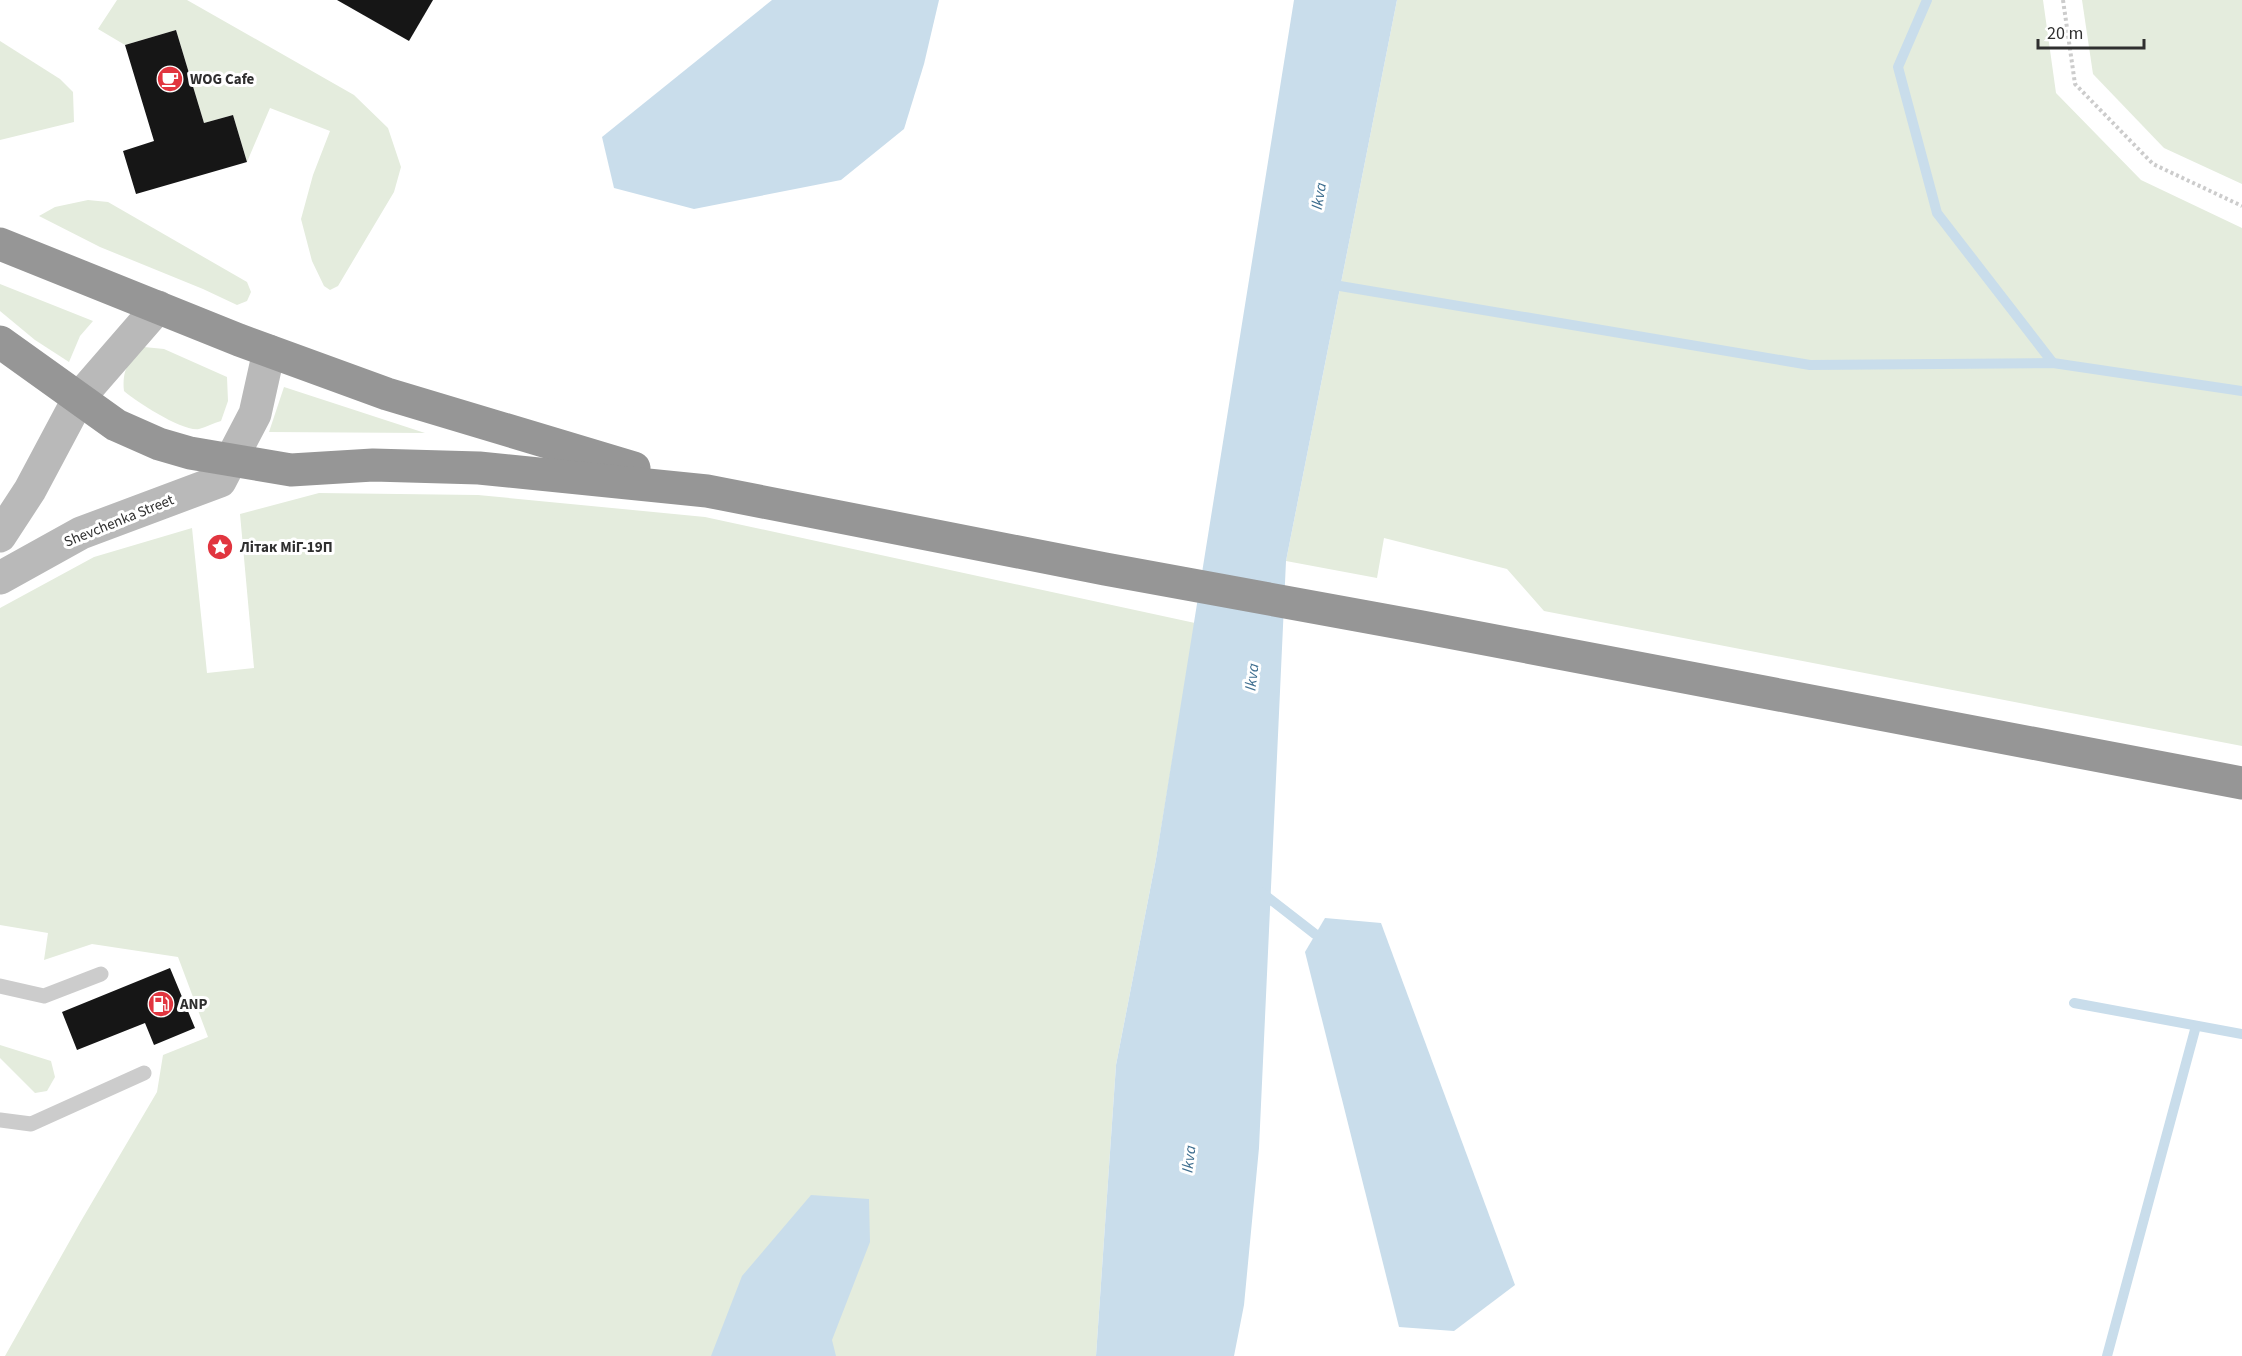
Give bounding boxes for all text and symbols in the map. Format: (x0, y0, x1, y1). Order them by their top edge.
scale bar (2038, 12, 2144, 50)
text: 20 m (2047, 21, 2083, 46)
cafe icon: WOG Cafe (155, 64, 185, 94)
place label: WOG Cafe (190, 69, 255, 90)
water label: Ikva (1306, 180, 1332, 211)
street label: Shevchenka Street (61, 489, 177, 553)
place icon: Літак МіГ-19П (205, 532, 235, 562)
place label: Літак МіГ-19П (239, 537, 333, 558)
water label: Ikva (1239, 662, 1265, 692)
fuel station icon: ANP (146, 989, 176, 1019)
place label: ANP (179, 994, 208, 1015)
water label: Ikva (1176, 1144, 1202, 1174)

